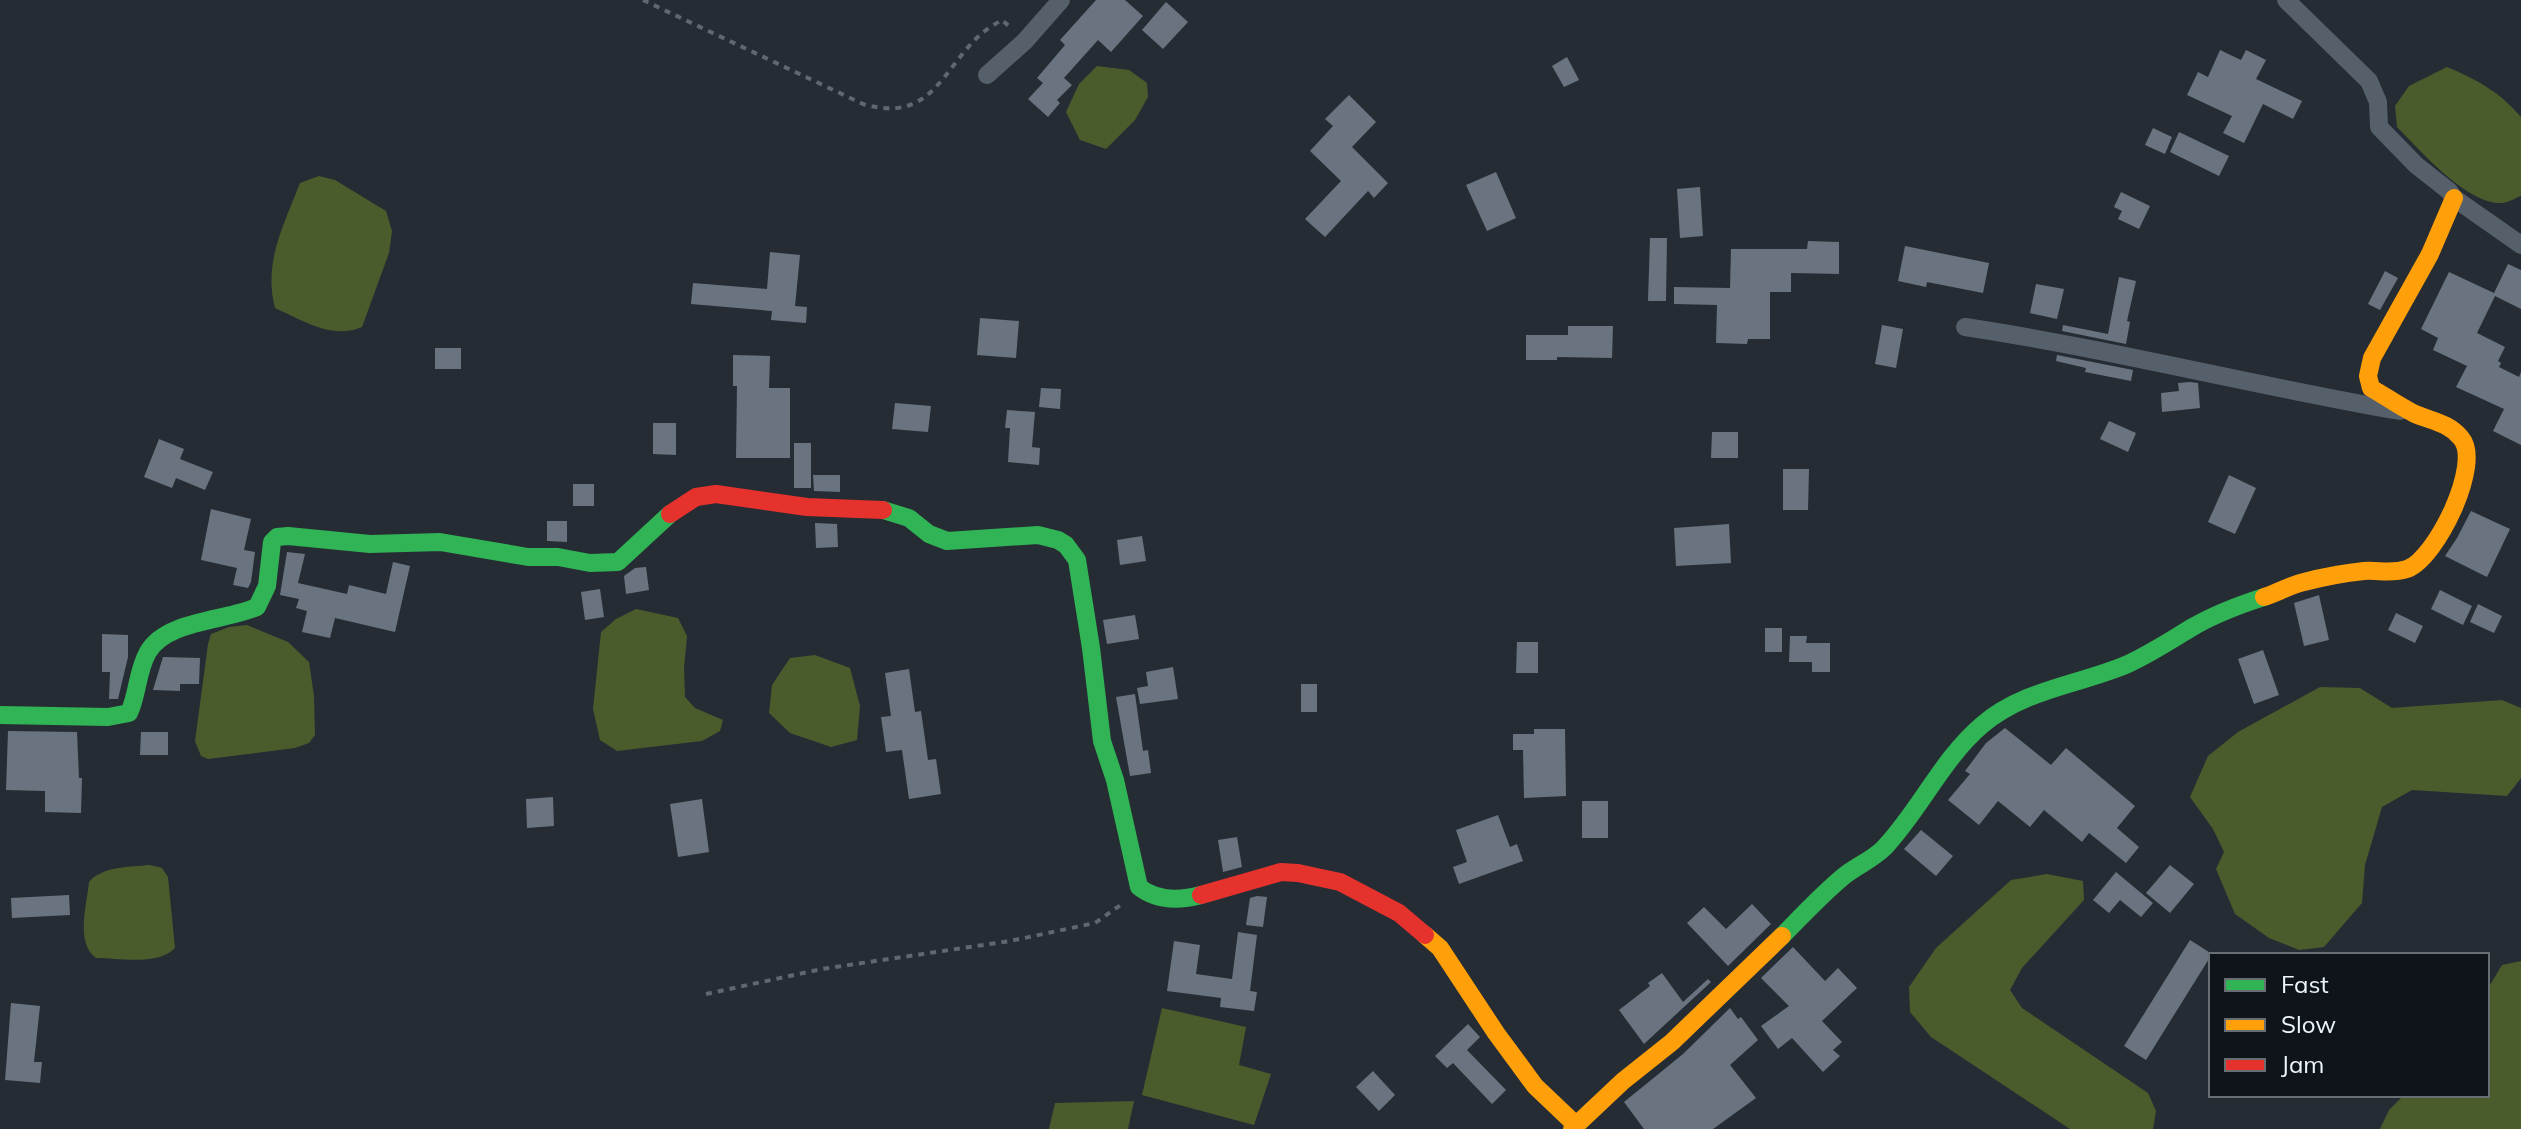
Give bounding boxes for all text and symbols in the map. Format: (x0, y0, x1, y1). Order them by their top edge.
legend (2209, 953, 2489, 1097)
text: Fast (2281, 969, 2329, 999)
text: Slow (2281, 1009, 2336, 1039)
text: Jam (2281, 1049, 2324, 1079)

